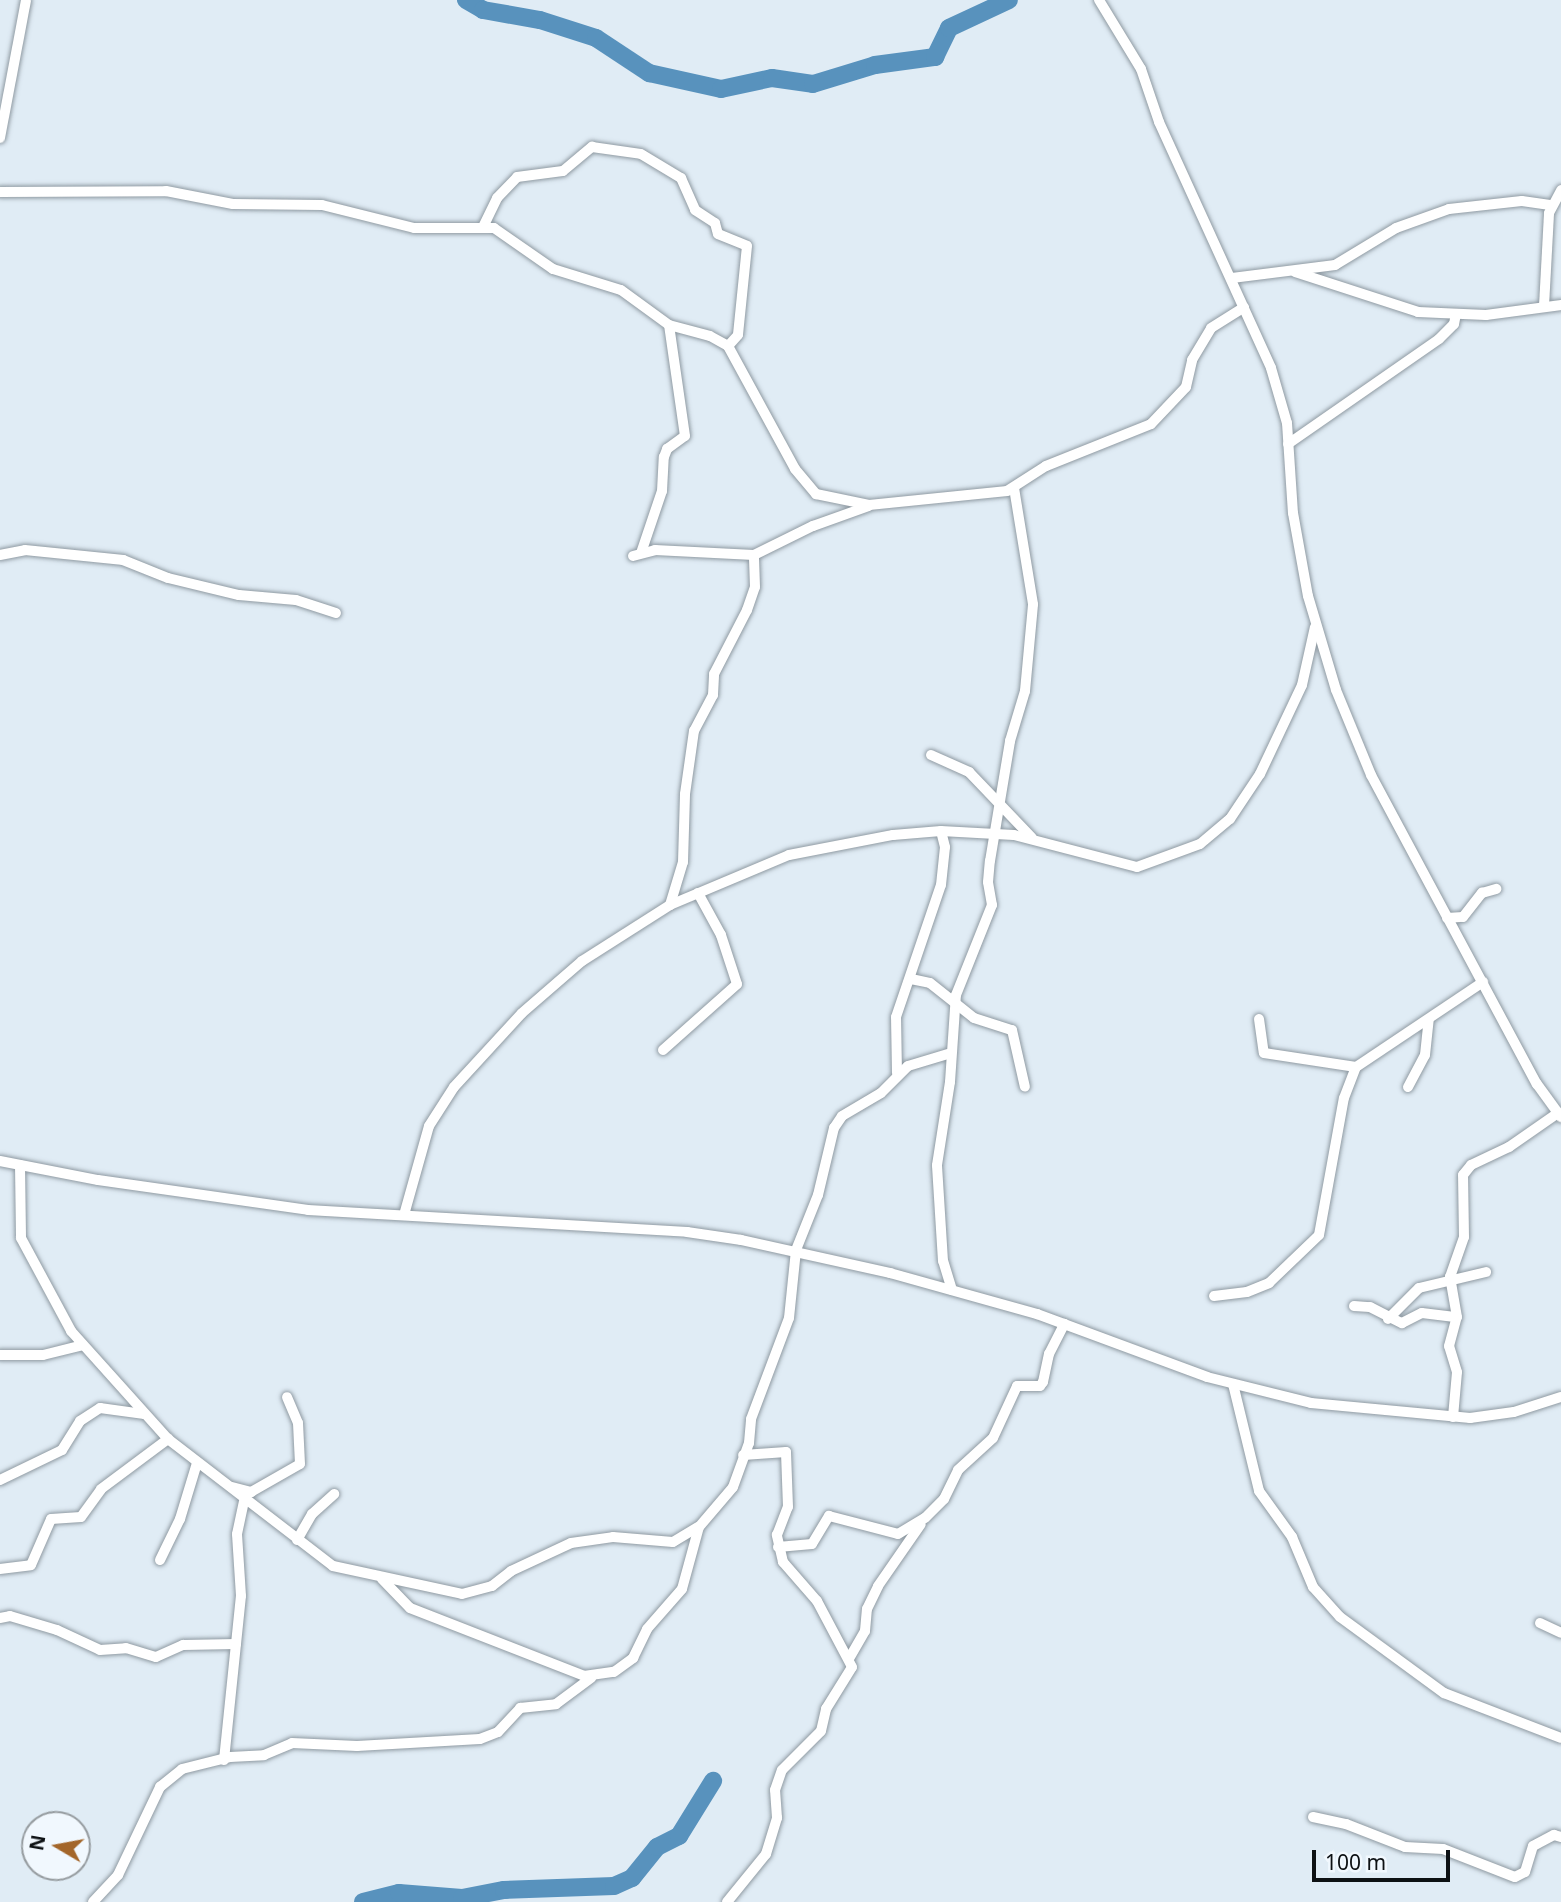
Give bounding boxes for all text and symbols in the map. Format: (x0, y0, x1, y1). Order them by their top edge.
north arrow (21, 1811, 91, 1881)
text: N (23, 1833, 51, 1853)
scale bar (1316, 1836, 1454, 1880)
text: 100 m (1325, 1848, 1386, 1876)

